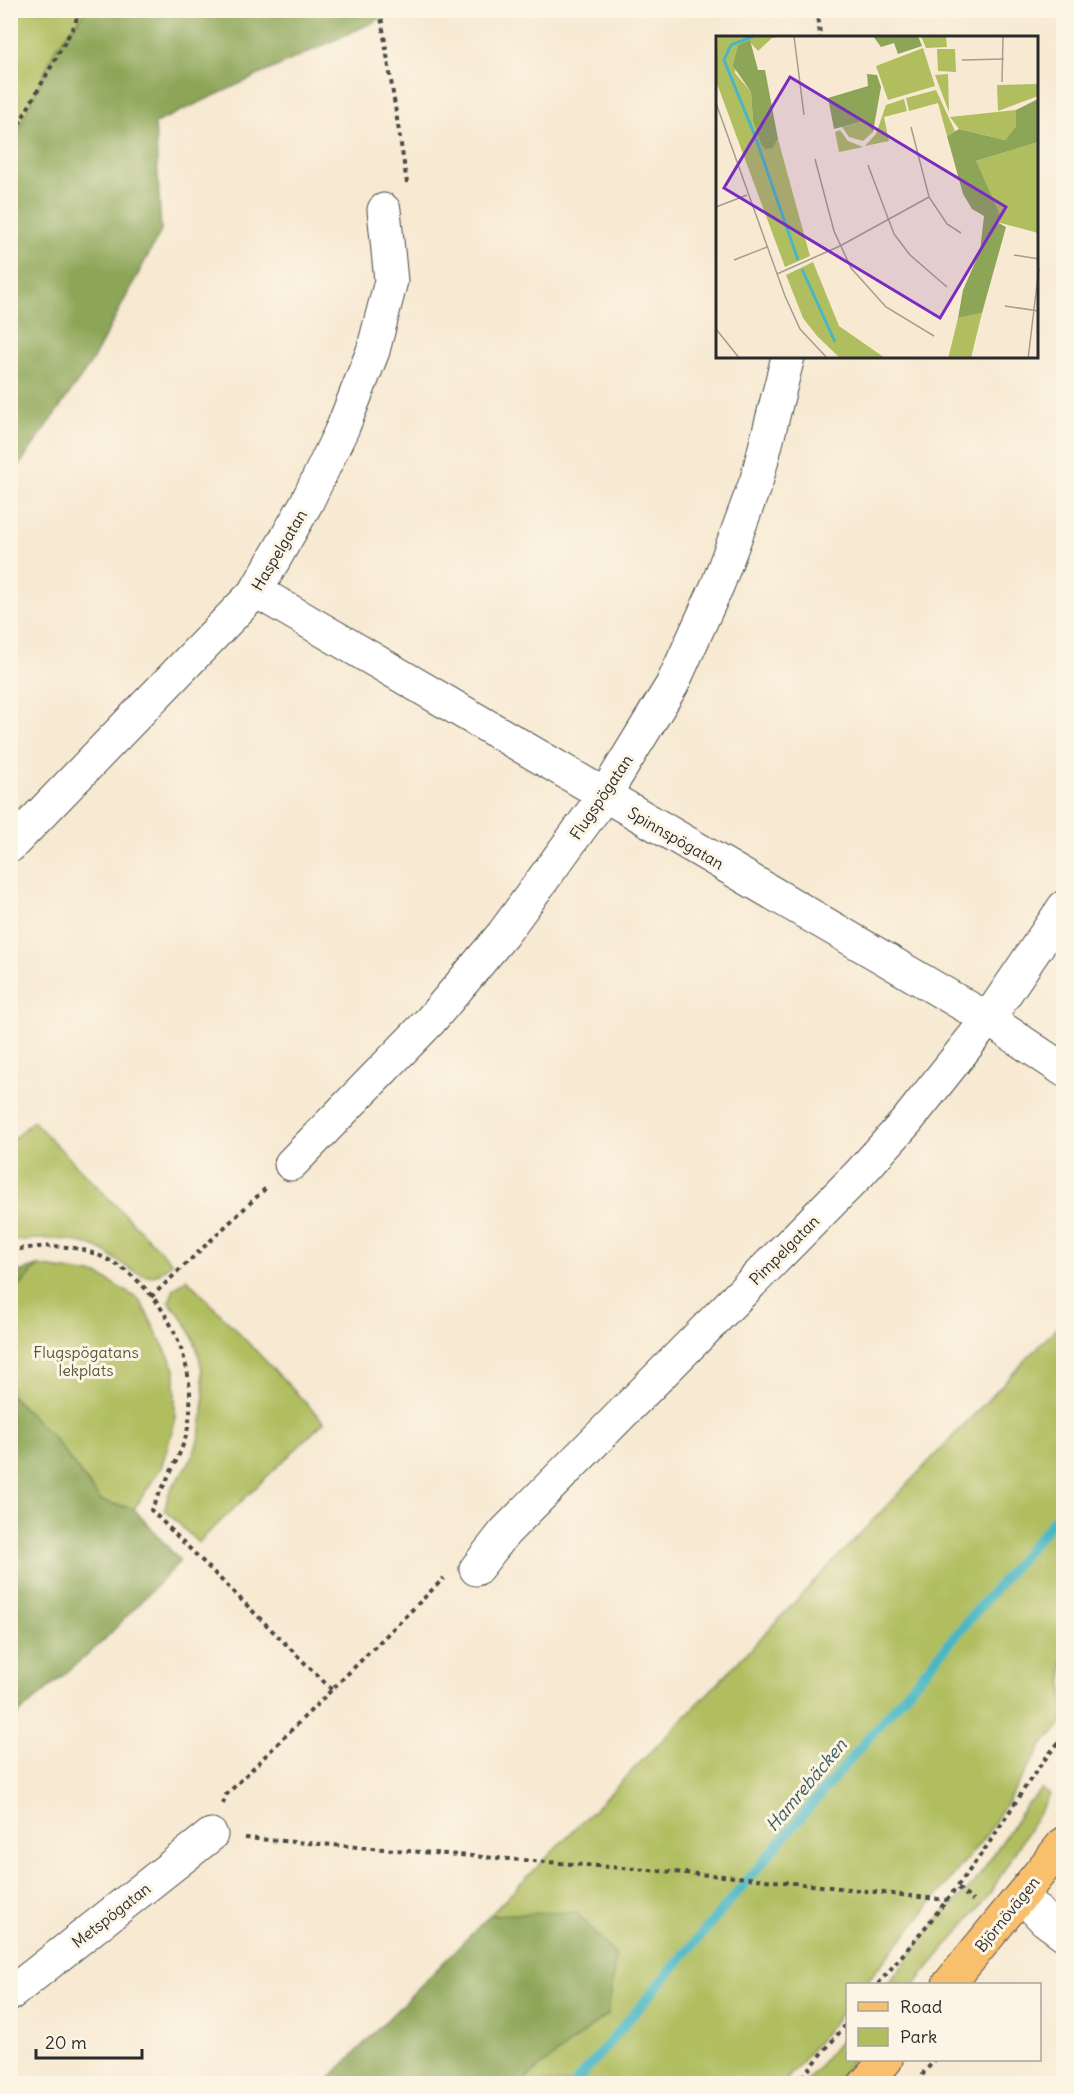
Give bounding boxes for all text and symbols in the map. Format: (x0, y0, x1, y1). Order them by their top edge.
inset map (716, 36, 1038, 358)
street label: Haspelgatan (247, 506, 311, 594)
street label: Flugspögatan (565, 751, 637, 843)
street label: Spinnspögatan (624, 802, 728, 874)
street label: Pimpelgatan (745, 1211, 823, 1289)
park label: Flugspögatans lekplats (33, 1342, 139, 1380)
water label: Hamrebäcken (761, 1734, 852, 1836)
street label: Björnövägen (970, 1872, 1044, 1956)
street label: Metspögatan (68, 1878, 154, 1952)
legend (846, 1983, 1041, 2061)
text: Road (900, 1995, 943, 2018)
scale bar (36, 2022, 142, 2060)
text: Park (900, 2025, 937, 2048)
text: 20 m (45, 2031, 87, 2054)

